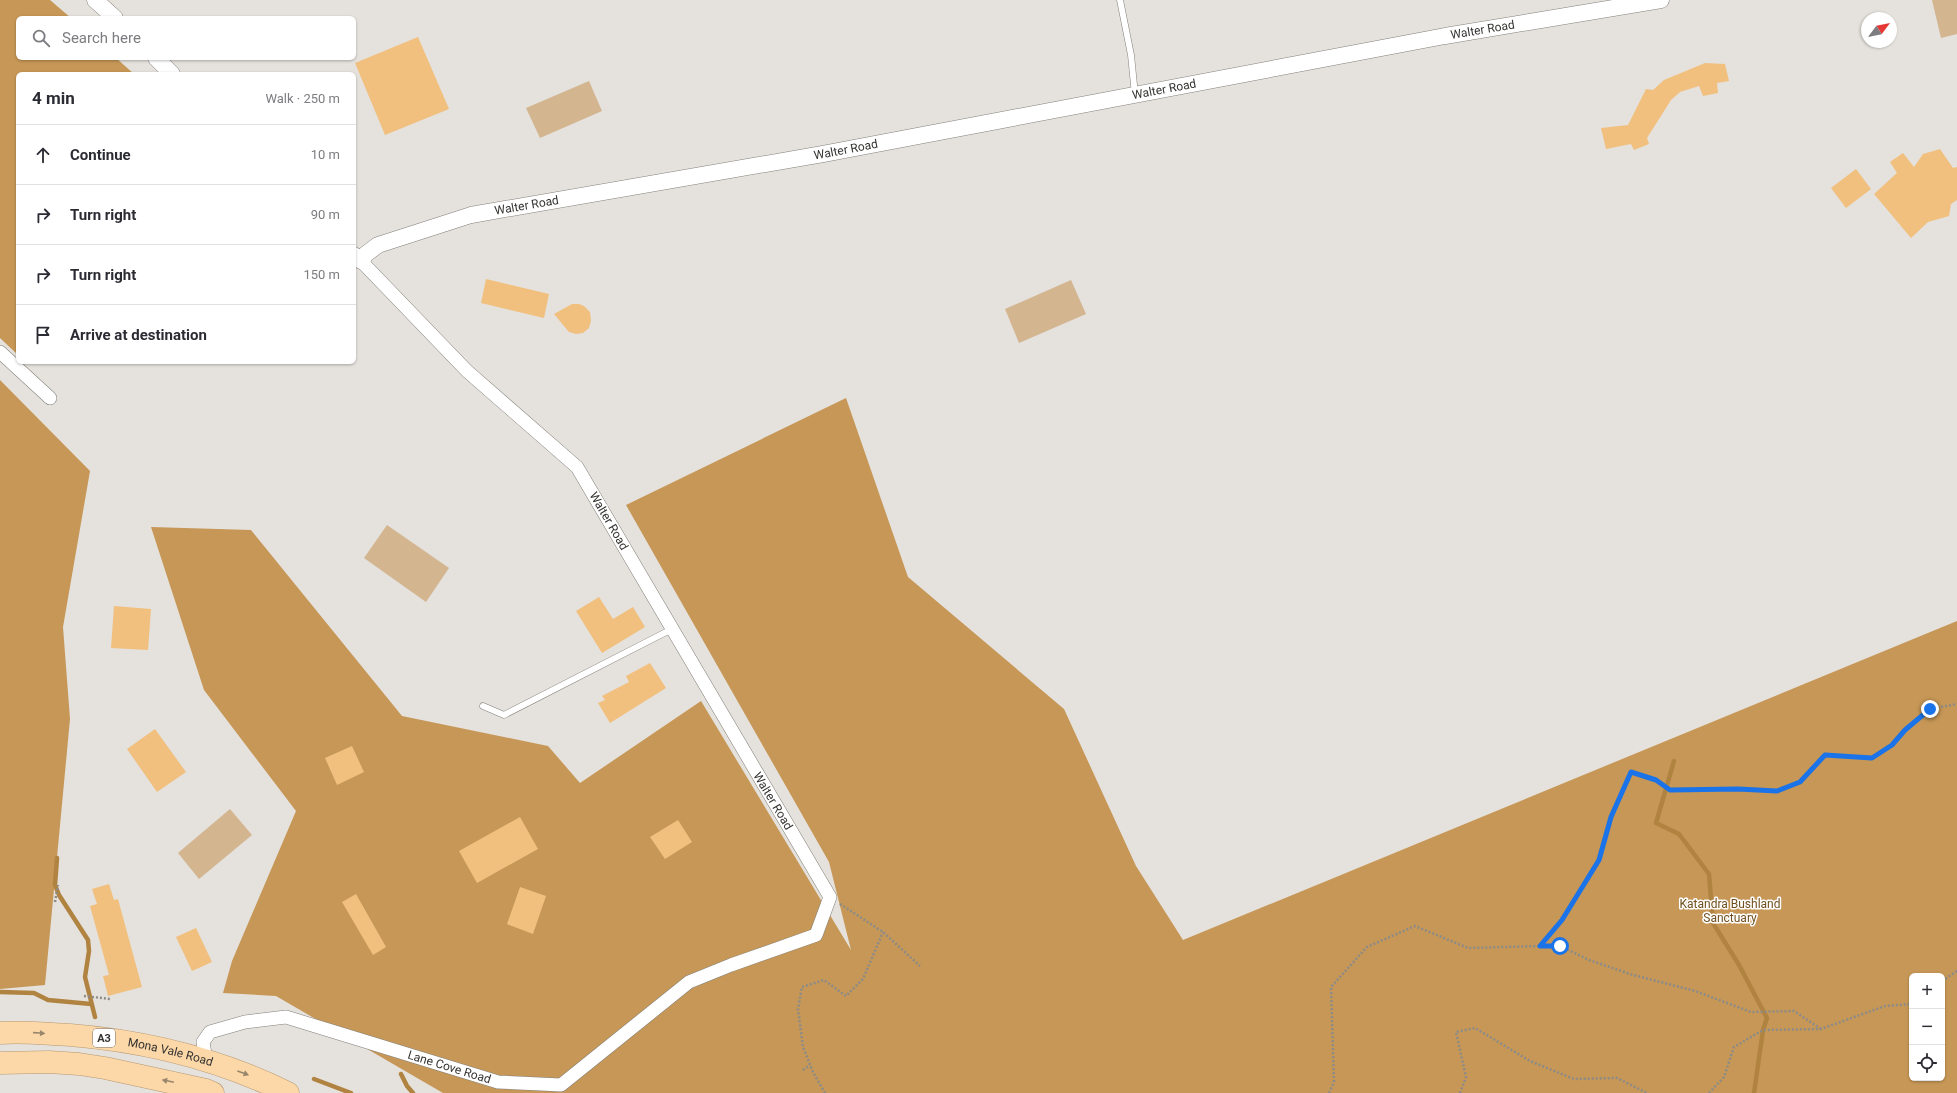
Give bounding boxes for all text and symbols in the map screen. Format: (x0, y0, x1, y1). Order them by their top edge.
north arrow (1861, 12, 1897, 48)
search box (16, 16, 356, 60)
street label: Walter Road (1449, 17, 1516, 42)
icon: search (30, 27, 52, 49)
text: Search here (62, 29, 141, 47)
street label: Walter Road (1131, 76, 1197, 102)
text: 4 min (32, 88, 75, 108)
text: Walk · 250 m (265, 91, 340, 106)
street label: Walter Road (813, 137, 879, 162)
icon: ahead (32, 144, 54, 166)
text: Continue (70, 146, 131, 164)
text: 10 m (311, 147, 340, 162)
street label: Walter Road (493, 193, 560, 218)
icon: right (32, 204, 54, 226)
text: Turn right (70, 206, 136, 224)
text: 90 m (311, 207, 340, 222)
icon: right (32, 264, 54, 286)
text: Turn right (70, 266, 136, 284)
text: 150 m (303, 267, 340, 282)
icon: arrive (32, 324, 54, 346)
text: Arrive at destination (70, 326, 207, 344)
street label: Walter Road (587, 489, 631, 553)
route end (1921, 700, 1939, 718)
street label: Walter Road (750, 770, 796, 832)
park label: Katandra Bushland Sanctuary (1680, 897, 1780, 925)
route start (1551, 937, 1569, 955)
map controls (1909, 973, 1945, 1081)
button: + (1909, 973, 1945, 1009)
button: − (1909, 1009, 1945, 1045)
road number: A3 (93, 1029, 115, 1047)
one-way arrow (33, 1030, 45, 1036)
street label: Mona Vale Road (127, 1035, 215, 1069)
button: locate (1909, 1045, 1945, 1081)
street label: Lane Cove Road (406, 1048, 493, 1086)
one-way arrow (237, 1071, 249, 1077)
one-way arrow (161, 1078, 174, 1084)

